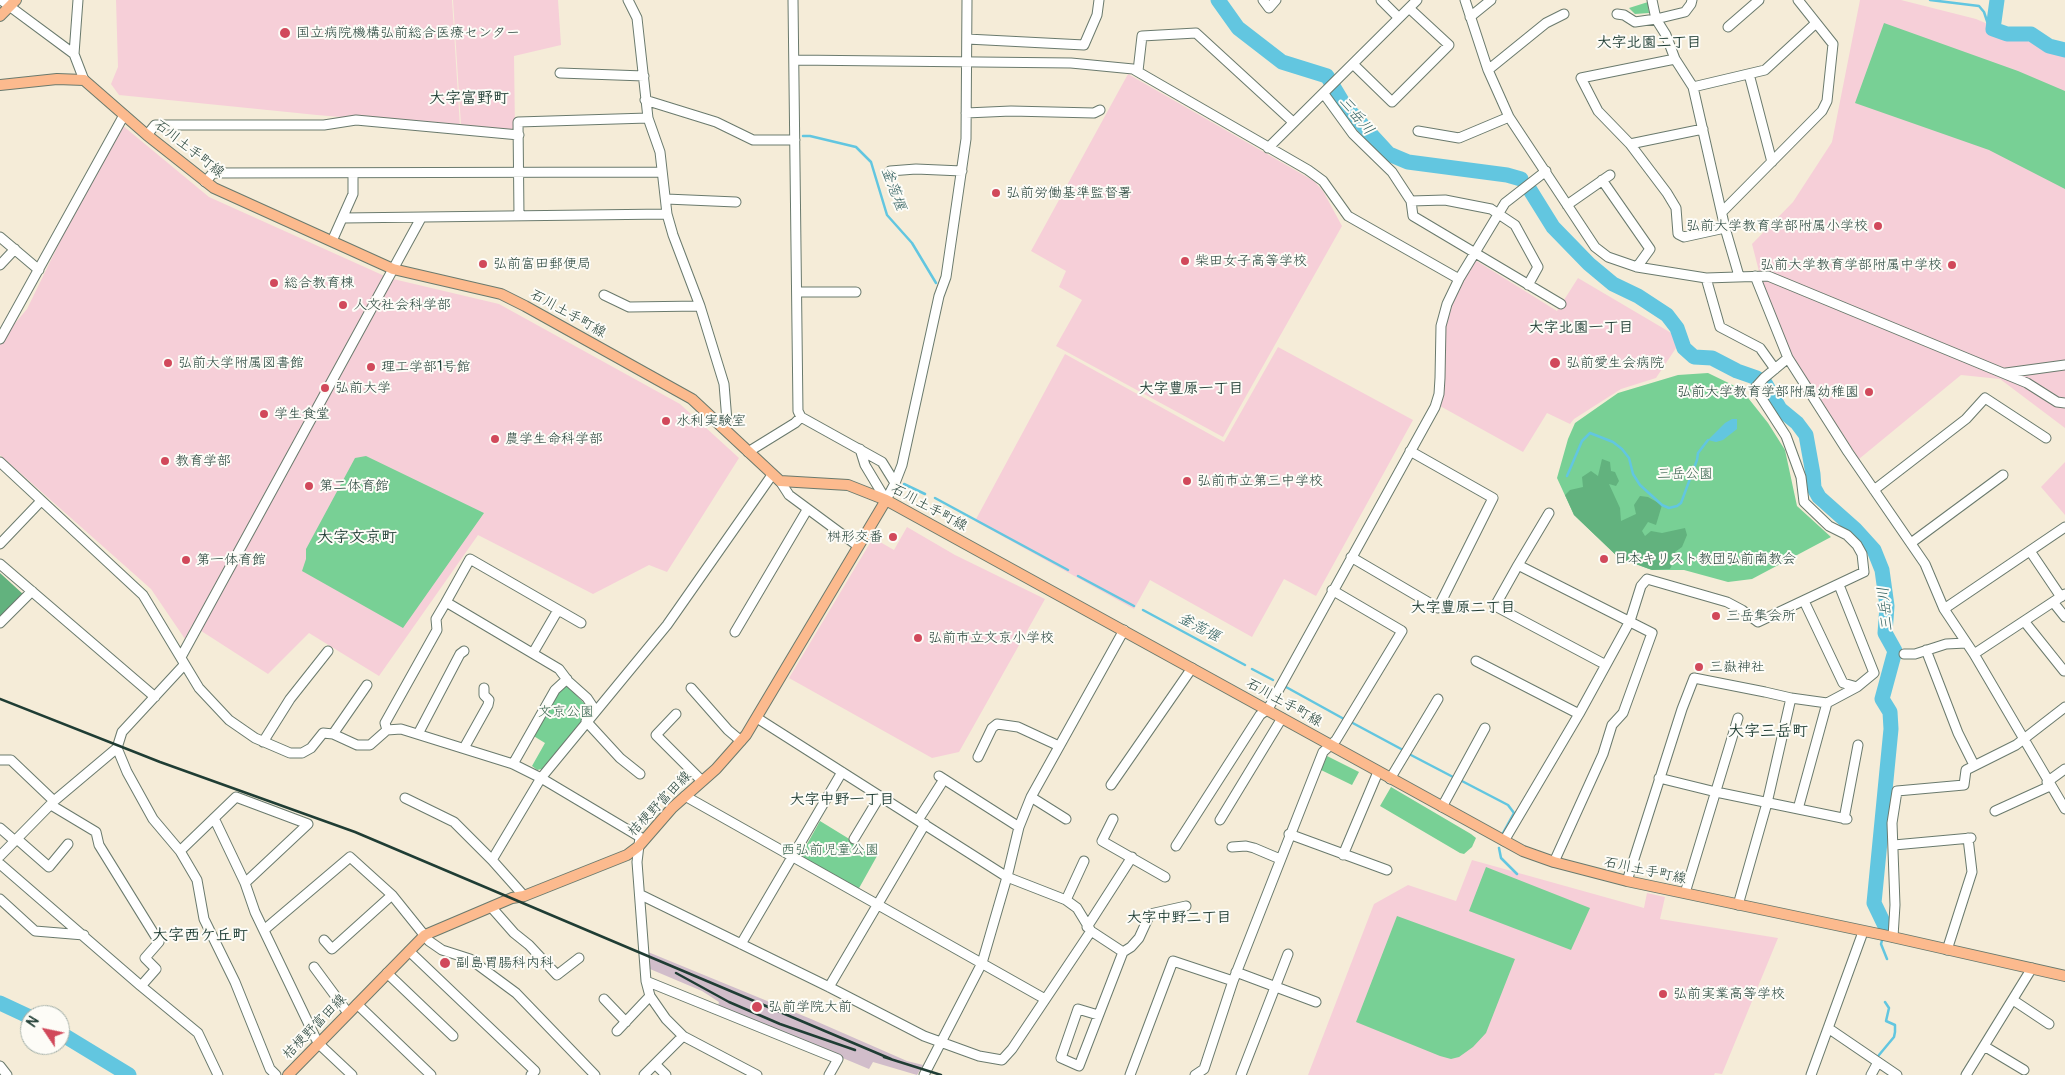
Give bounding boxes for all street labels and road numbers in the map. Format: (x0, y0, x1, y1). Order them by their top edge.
street label: 石川土手町線 (151, 117, 227, 181)
street label: 石川土手町線 (527, 286, 609, 342)
street label: 石川土手町線 (888, 481, 970, 535)
street label: 石川土手町線 (1243, 675, 1325, 731)
street label: 桔梗野富田線 (625, 768, 695, 840)
street label: 石川土手町線 (1602, 854, 1688, 888)
street label: 桔梗野富田線 (280, 991, 350, 1063)

